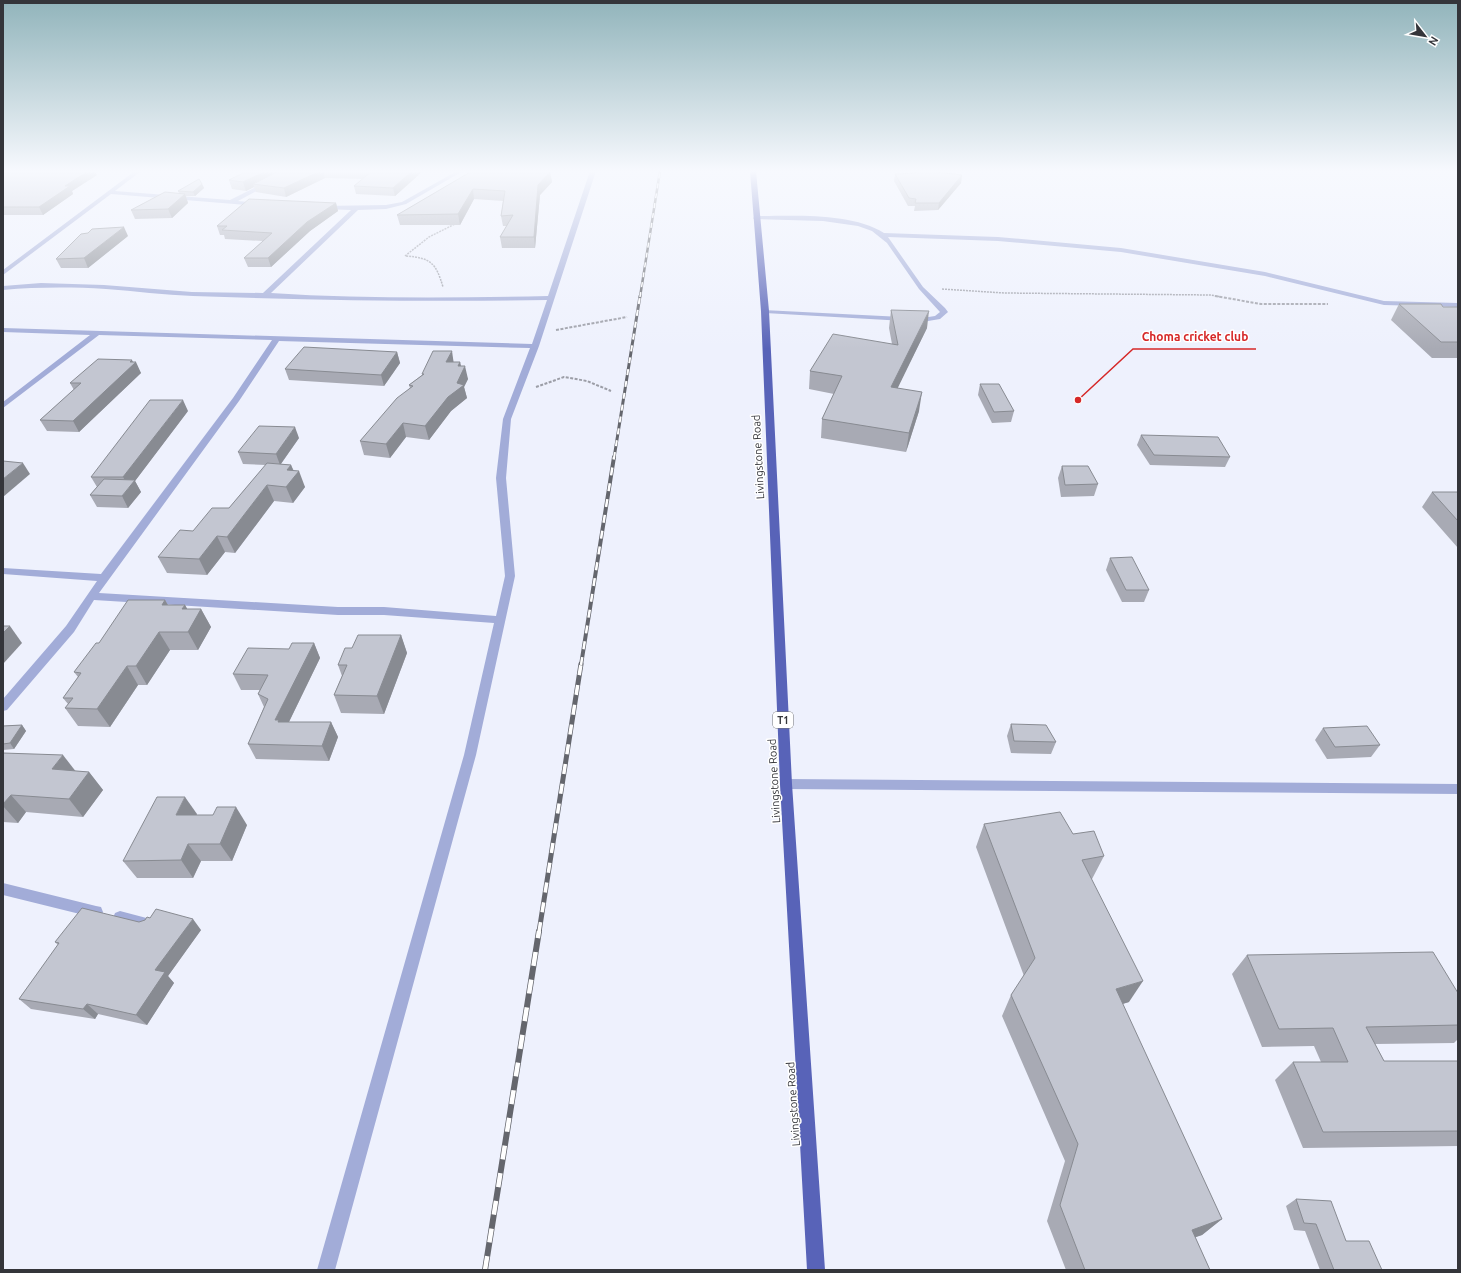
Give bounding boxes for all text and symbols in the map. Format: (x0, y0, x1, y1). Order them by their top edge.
north arrow (1405, 16, 1445, 56)
text: N (1426, 35, 1441, 48)
callout: Choma cricket club (1133, 325, 1256, 349)
text: Choma cricket club (1142, 330, 1248, 343)
street label: Livingstone Road (750, 414, 766, 500)
road number: T1 (773, 712, 793, 728)
street label: Livingstone Road (766, 738, 782, 824)
street label: Livingstone Road (784, 1061, 802, 1147)

